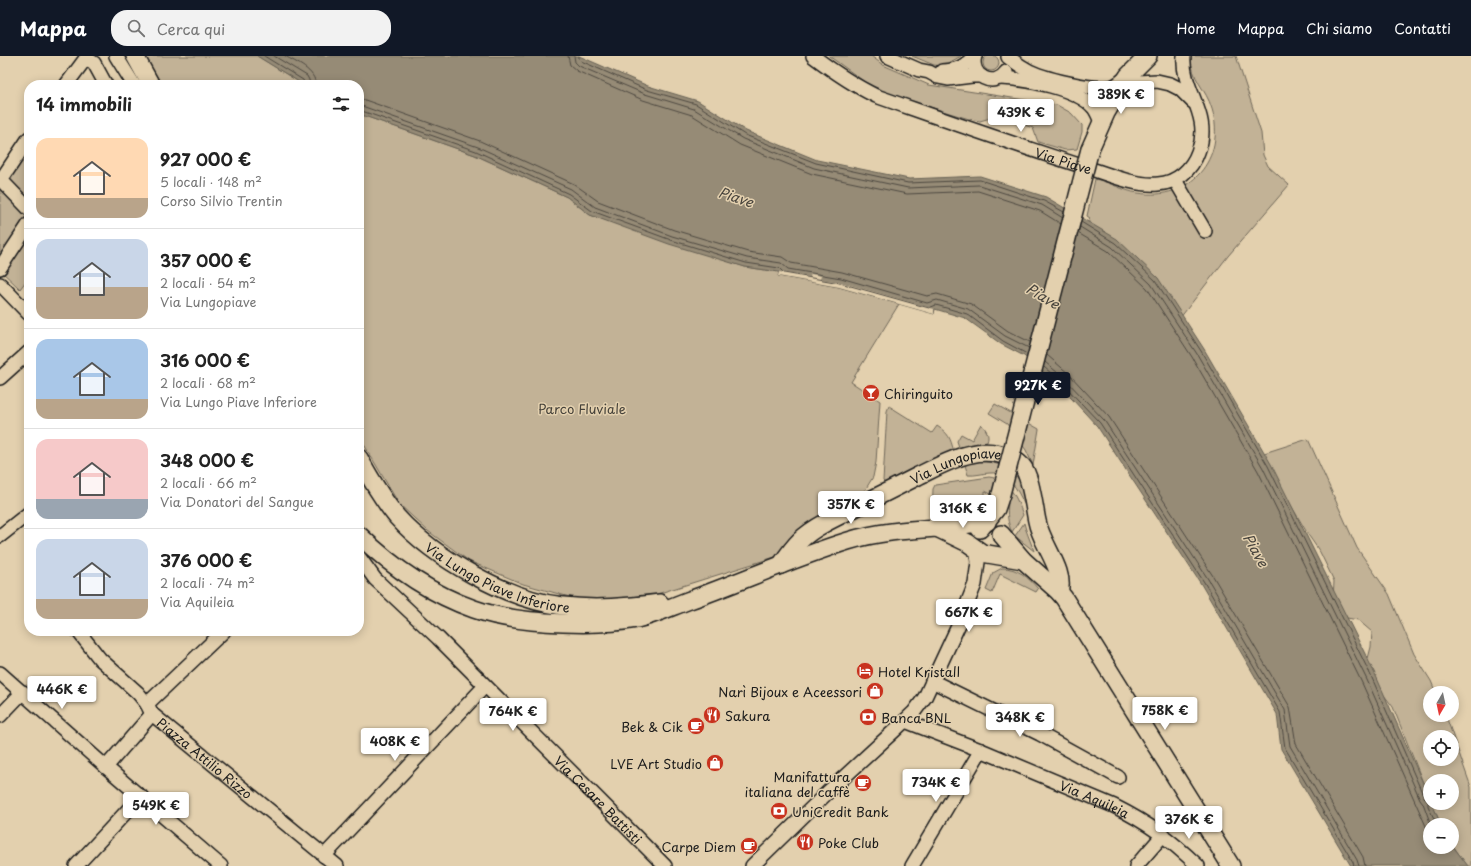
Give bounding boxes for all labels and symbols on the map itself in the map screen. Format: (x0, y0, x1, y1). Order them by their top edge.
pin: 389K € (1088, 81, 1154, 115)
pin: 439K € (988, 99, 1054, 133)
street label: Via Piave (1033, 142, 1094, 178)
water label: Piave (716, 182, 758, 213)
water label: Piave (1022, 278, 1065, 315)
pin: 927K € (1005, 372, 1071, 406)
bar icon: Chiringuito (861, 383, 881, 403)
place label: Chiringuito (884, 384, 953, 403)
park label: Parco Fluviale (538, 399, 626, 418)
street label: Via Lungopiave (906, 443, 1004, 488)
pin: 357K € (818, 491, 884, 525)
pin: 316K € (930, 495, 996, 529)
water label: Piave (1238, 529, 1275, 572)
street label: Via Lungo Piave Inferiore (422, 537, 571, 616)
pin: 667K € (936, 599, 1002, 633)
hotel icon: Hotel Kristall (855, 661, 875, 681)
place label: Hotel Kristall (878, 662, 960, 681)
pin: 446K € (29, 676, 95, 710)
shop icon: Narì Bijoux e Aceessori (865, 681, 885, 701)
place label: Narì Bijoux e Aceessori (718, 682, 862, 701)
north arrow (1423, 686, 1459, 722)
pin: 758K € (1132, 697, 1198, 731)
pin: 764K € (480, 698, 546, 732)
pin: 348K € (987, 704, 1053, 738)
restaurant icon: Sakura (702, 705, 722, 725)
place label: Sakura (725, 706, 770, 725)
bank icon: Banca BNL (858, 707, 878, 727)
place label: Banca BNL (881, 708, 952, 727)
street label: Piazza Attilio Rizzo (153, 713, 257, 803)
cafe icon: Bek & Cik (686, 716, 706, 736)
place label: Bek & Cik (621, 717, 684, 736)
pin: 408K € (362, 728, 428, 762)
street label: Via Cesare Battisti (550, 751, 647, 848)
shop icon: LVE Art Studio (705, 753, 725, 773)
place label: LVE Art Studio (610, 754, 702, 773)
place label: Manifattura italiana del caffè (745, 767, 850, 801)
pin: 734K € (903, 769, 969, 803)
cafe icon: Manifattura italiana del caffè (853, 773, 873, 793)
street label: Via Aquileia (1057, 775, 1133, 822)
pin: 549K € (123, 792, 189, 826)
bank icon: UniCredit Bank (769, 801, 789, 821)
place label: UniCredit Bank (792, 802, 889, 821)
pin: 376K € (1156, 806, 1222, 840)
restaurant icon: Poke Club (795, 832, 815, 852)
place label: Poke Club (818, 833, 879, 852)
cafe icon: Carpe Diem (739, 836, 759, 856)
place label: Carpe Diem (662, 837, 736, 856)

